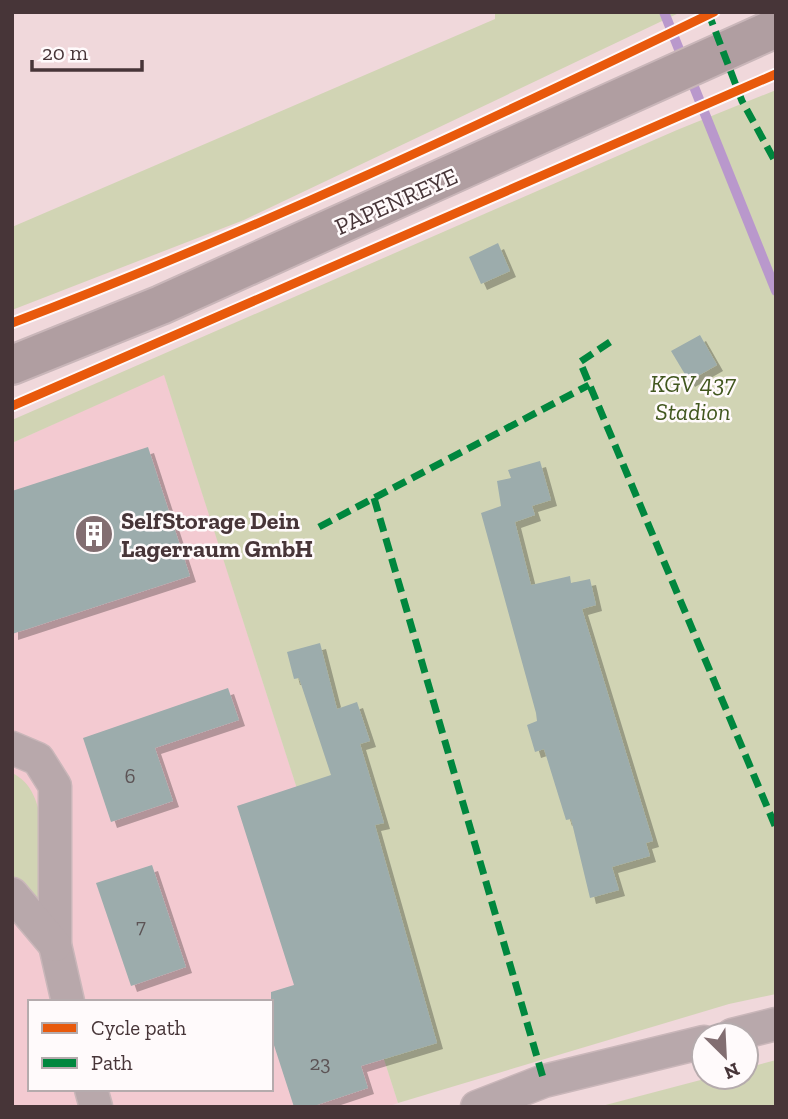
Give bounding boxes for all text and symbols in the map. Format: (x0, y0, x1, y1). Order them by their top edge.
scale bar (32, 28, 142, 72)
text: 20 m (42, 40, 88, 65)
street label: PAPENREYE (330, 161, 462, 241)
park label: KGV 437 Stadion (650, 369, 737, 426)
place label: SelfStorage Dein Lagerraum GmbH (121, 506, 313, 563)
building icon: SelfStorage Dein Lagerraum GmbH (73, 513, 115, 555)
house number: 6 (124, 763, 136, 788)
house number: 7 (136, 913, 146, 938)
legend (28, 1000, 273, 1091)
text: Cycle path (91, 1015, 186, 1040)
north arrow (690, 1021, 760, 1091)
text: Path (91, 1050, 133, 1075)
house number: 23 (309, 1050, 331, 1075)
text: N (720, 1058, 743, 1085)

